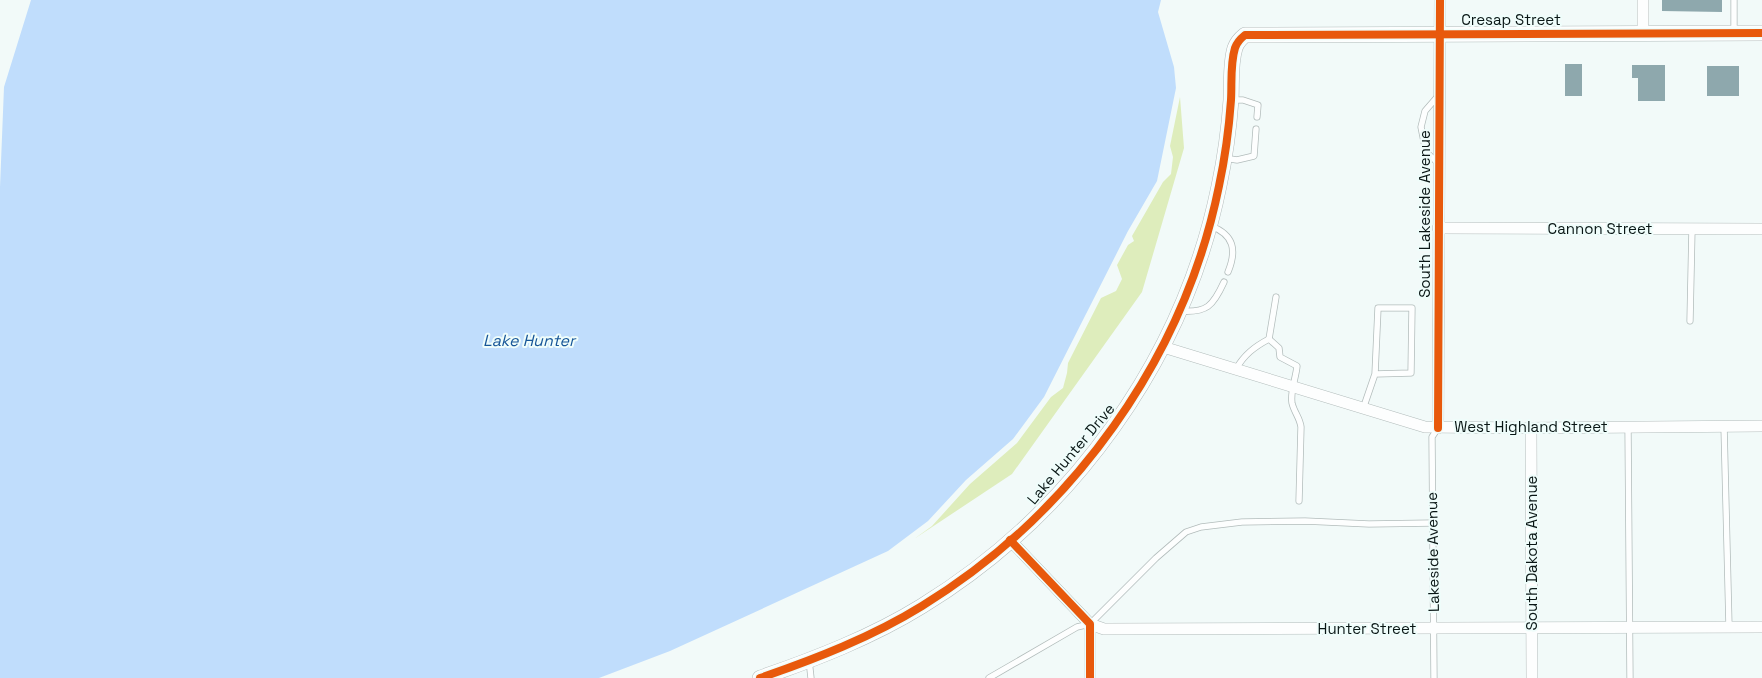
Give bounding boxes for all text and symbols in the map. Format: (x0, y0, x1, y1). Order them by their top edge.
street label: Cresap Street (1461, 10, 1561, 29)
street label: South Lakeside Avenue (1415, 130, 1434, 298)
street label: Cannon Street (1548, 219, 1652, 238)
water label: Lake Hunter (483, 330, 577, 351)
street label: Lake Hunter Drive (1023, 399, 1119, 508)
street label: West Highland Street (1454, 417, 1608, 436)
street label: South Dakota Avenue (1522, 475, 1541, 630)
street label: Lakeside Avenue (1422, 492, 1443, 612)
street label: Hunter Street (1318, 619, 1417, 638)

